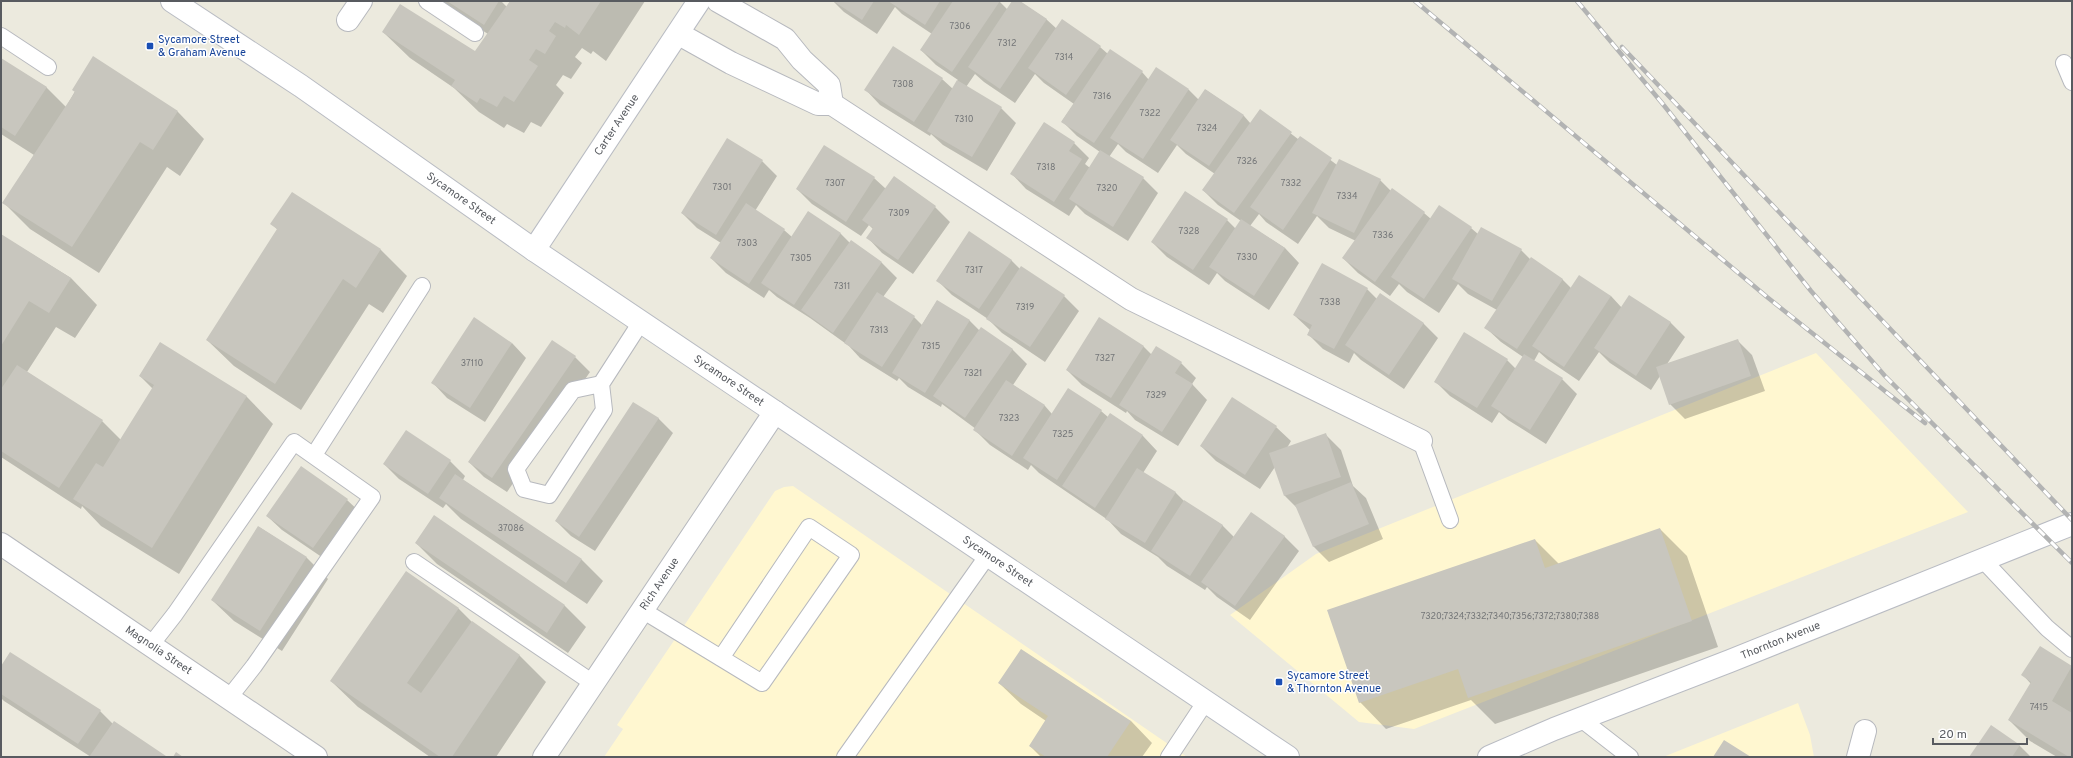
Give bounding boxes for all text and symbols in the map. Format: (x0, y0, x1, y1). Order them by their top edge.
house number: 7306 (949, 21, 971, 32)
place label: Sycamore Street & Graham Avenue (158, 33, 246, 60)
house number: 7312 (998, 38, 1016, 49)
marker: Sycamore Street & Graham Avenue (145, 41, 155, 51)
house number: 7314 (1055, 52, 1074, 63)
house number: 7308 (892, 79, 914, 90)
house number: 7316 (1093, 91, 1111, 102)
street label: Carter Avenue (591, 92, 642, 158)
house number: 7322 (1140, 108, 1160, 119)
house number: 7310 (954, 114, 974, 125)
house number: 7324 (1197, 123, 1218, 134)
house number: 7326 (1237, 156, 1257, 167)
house number: 7318 (1037, 162, 1055, 173)
street label: Sycamore Street (423, 169, 498, 228)
house number: 7307 (825, 178, 845, 189)
house number: 7332 (1281, 178, 1301, 189)
house number: 7301 (712, 182, 732, 193)
house number: 7320 (1096, 183, 1118, 194)
house number: 7334 (1337, 191, 1358, 202)
house number: 7309 (888, 208, 910, 219)
house number: 7328 (1179, 226, 1199, 237)
house number: 7336 (1373, 230, 1393, 241)
house number: 7303 (736, 238, 758, 249)
house number: 7330 (1236, 252, 1258, 263)
house number: 7305 (790, 253, 812, 264)
house number: 7317 (965, 265, 983, 276)
house number: 7311 (834, 281, 850, 292)
house number: 7338 (1320, 297, 1340, 308)
house number: 7319 (1016, 302, 1034, 313)
house number: 7313 (870, 325, 888, 336)
house number: 7315 (922, 341, 940, 352)
street label: Sycamore Street (691, 352, 767, 410)
house number: 7327 (1095, 353, 1115, 364)
house number: 37110 (461, 358, 484, 369)
house number: 7321 (964, 368, 982, 379)
house number: 7329 (1146, 390, 1166, 401)
house number: 7323 (999, 413, 1019, 424)
house number: 7325 (1053, 429, 1073, 440)
house number: 37086 (498, 523, 524, 534)
street label: Sycamore Street (960, 533, 1035, 590)
street label: Rich Avenue (637, 555, 682, 613)
house number: 7320;7324;7332;7340;7356;7372;7380;7388 (1421, 611, 1599, 622)
street label: Thornton Avenue (1739, 618, 1823, 663)
street label: Magnolia Street (122, 623, 194, 678)
place label: Sycamore Street & Thornton Avenue (1287, 669, 1381, 696)
marker: Sycamore Street & Thornton Avenue (1274, 677, 1284, 687)
house number: 7415 (2030, 702, 2048, 713)
scale bar (1933, 720, 2027, 746)
text: 20 m (1939, 727, 1967, 743)

